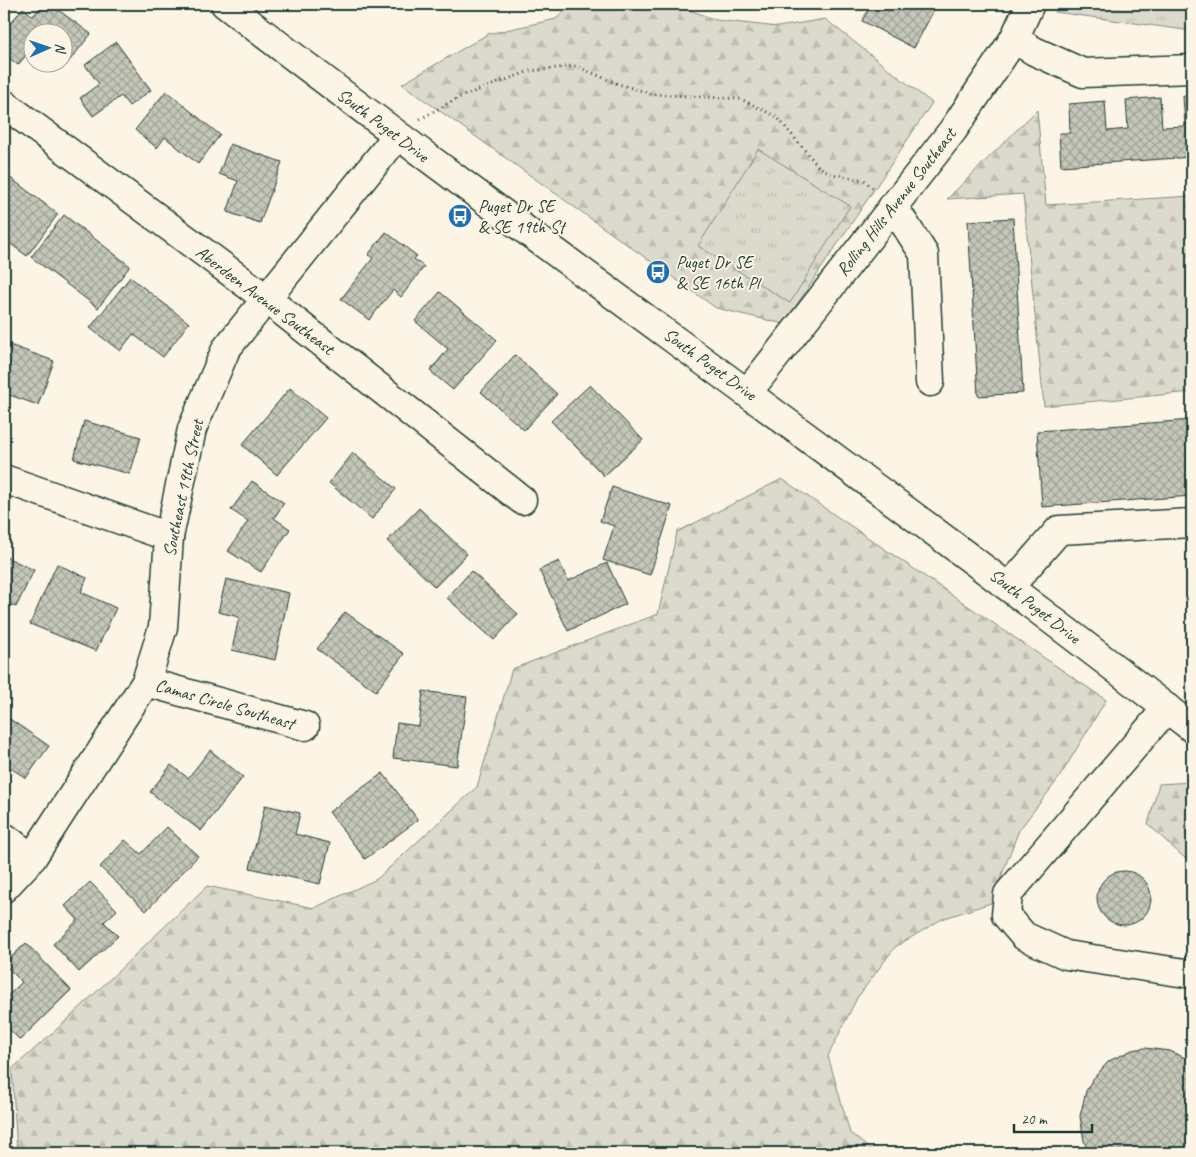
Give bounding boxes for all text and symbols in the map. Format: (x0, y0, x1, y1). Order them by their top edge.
north arrow (22, 22, 72, 72)
text: N (52, 43, 69, 55)
street label: South Puget Drive (333, 83, 434, 167)
street label: Rolling Hills Avenue Southeast (831, 122, 962, 280)
place label: Puget Dr SE & SE 19th St (478, 195, 567, 238)
bus stop icon: Puget Dr SE & SE 19th St (447, 203, 473, 229)
street label: Aberdeen Avenue Southeast (191, 241, 340, 360)
place label: Puget Dr SE & SE 16th Pl (676, 251, 762, 294)
bus stop icon: Puget Dr SE & SE 16th Pl (645, 259, 671, 285)
street label: South Puget Drive (659, 323, 762, 406)
street label: Southeast 19th Street (158, 416, 209, 558)
street label: South Puget Drive (985, 564, 1086, 649)
street label: Camas Circle Southeast (153, 674, 300, 735)
scale bar (1014, 1102, 1091, 1134)
text: 20 m (1021, 1110, 1048, 1129)

